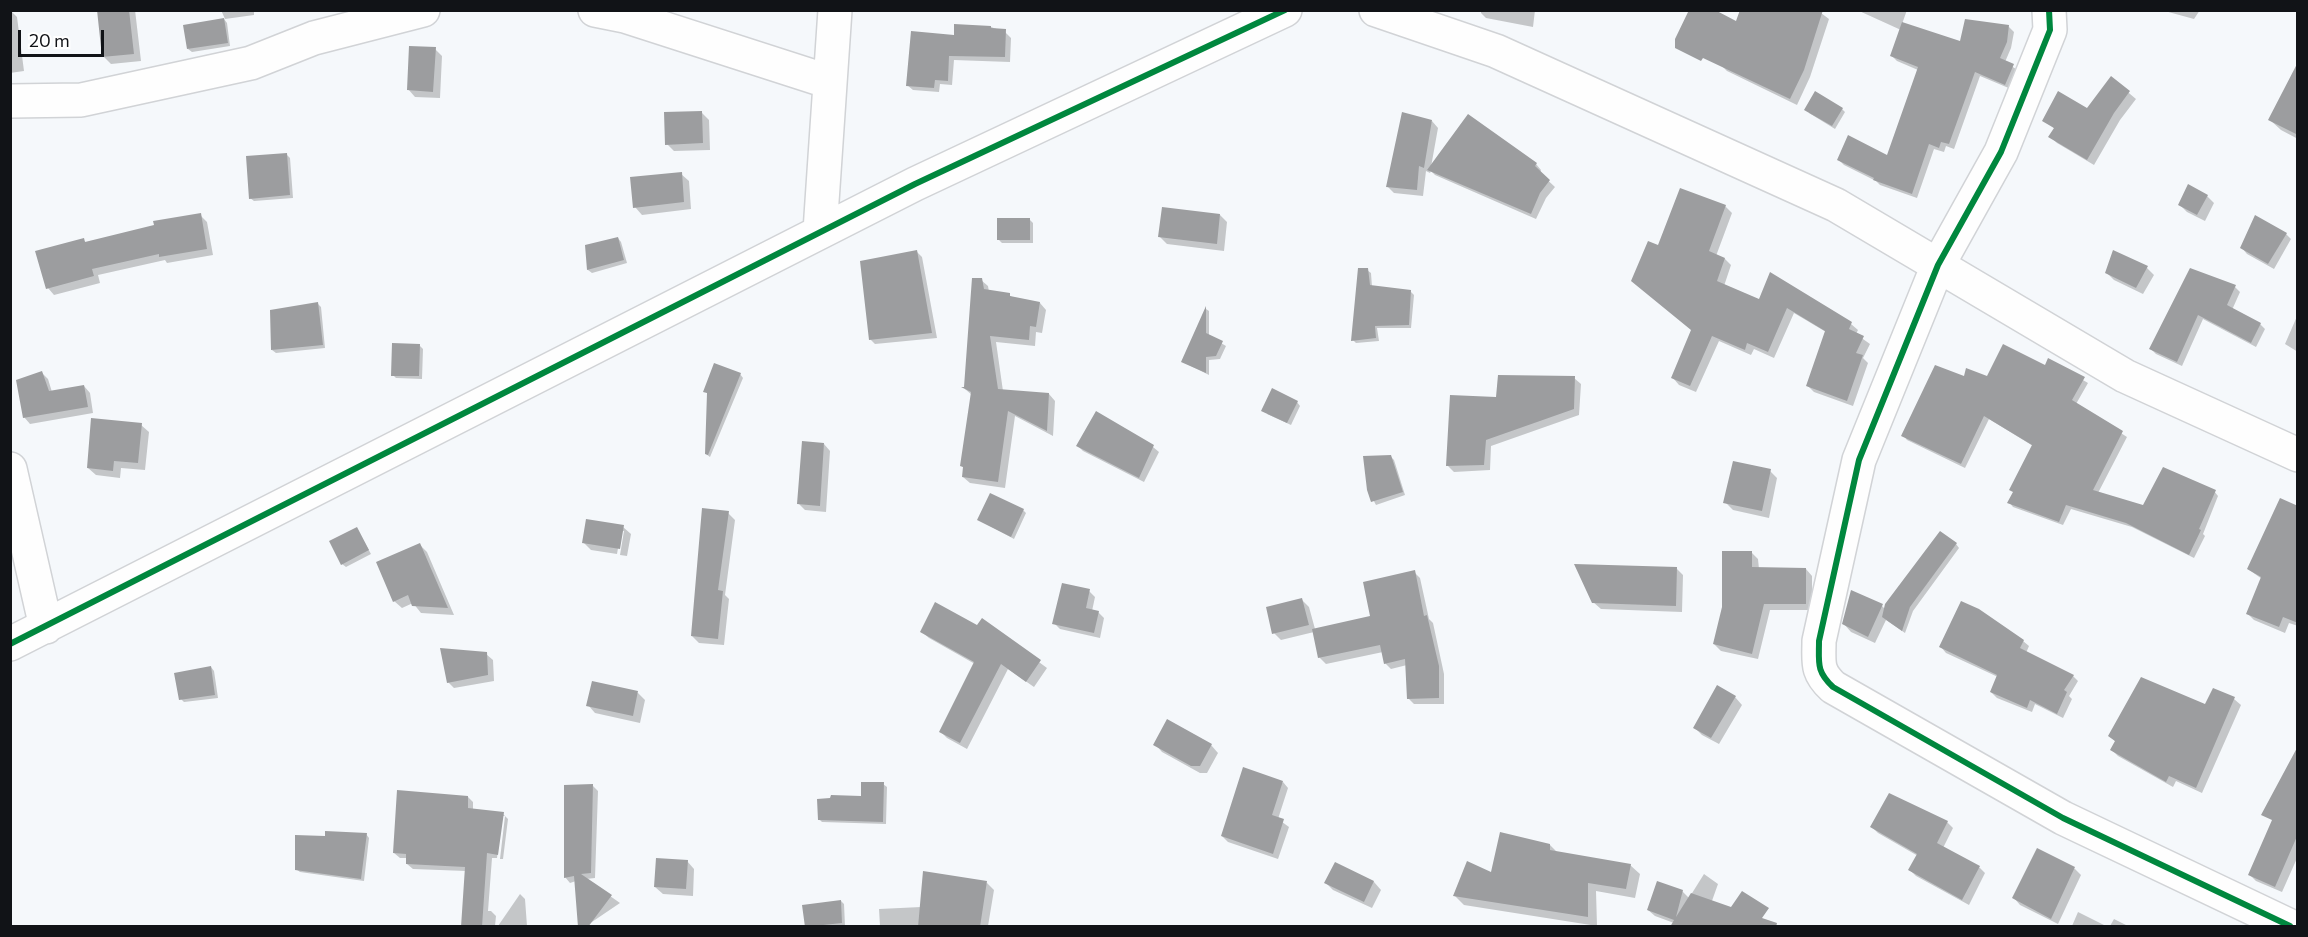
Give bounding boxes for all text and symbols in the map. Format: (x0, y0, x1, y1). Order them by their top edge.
scale bar (21, 18, 106, 56)
text: 20 m (29, 29, 70, 51)

